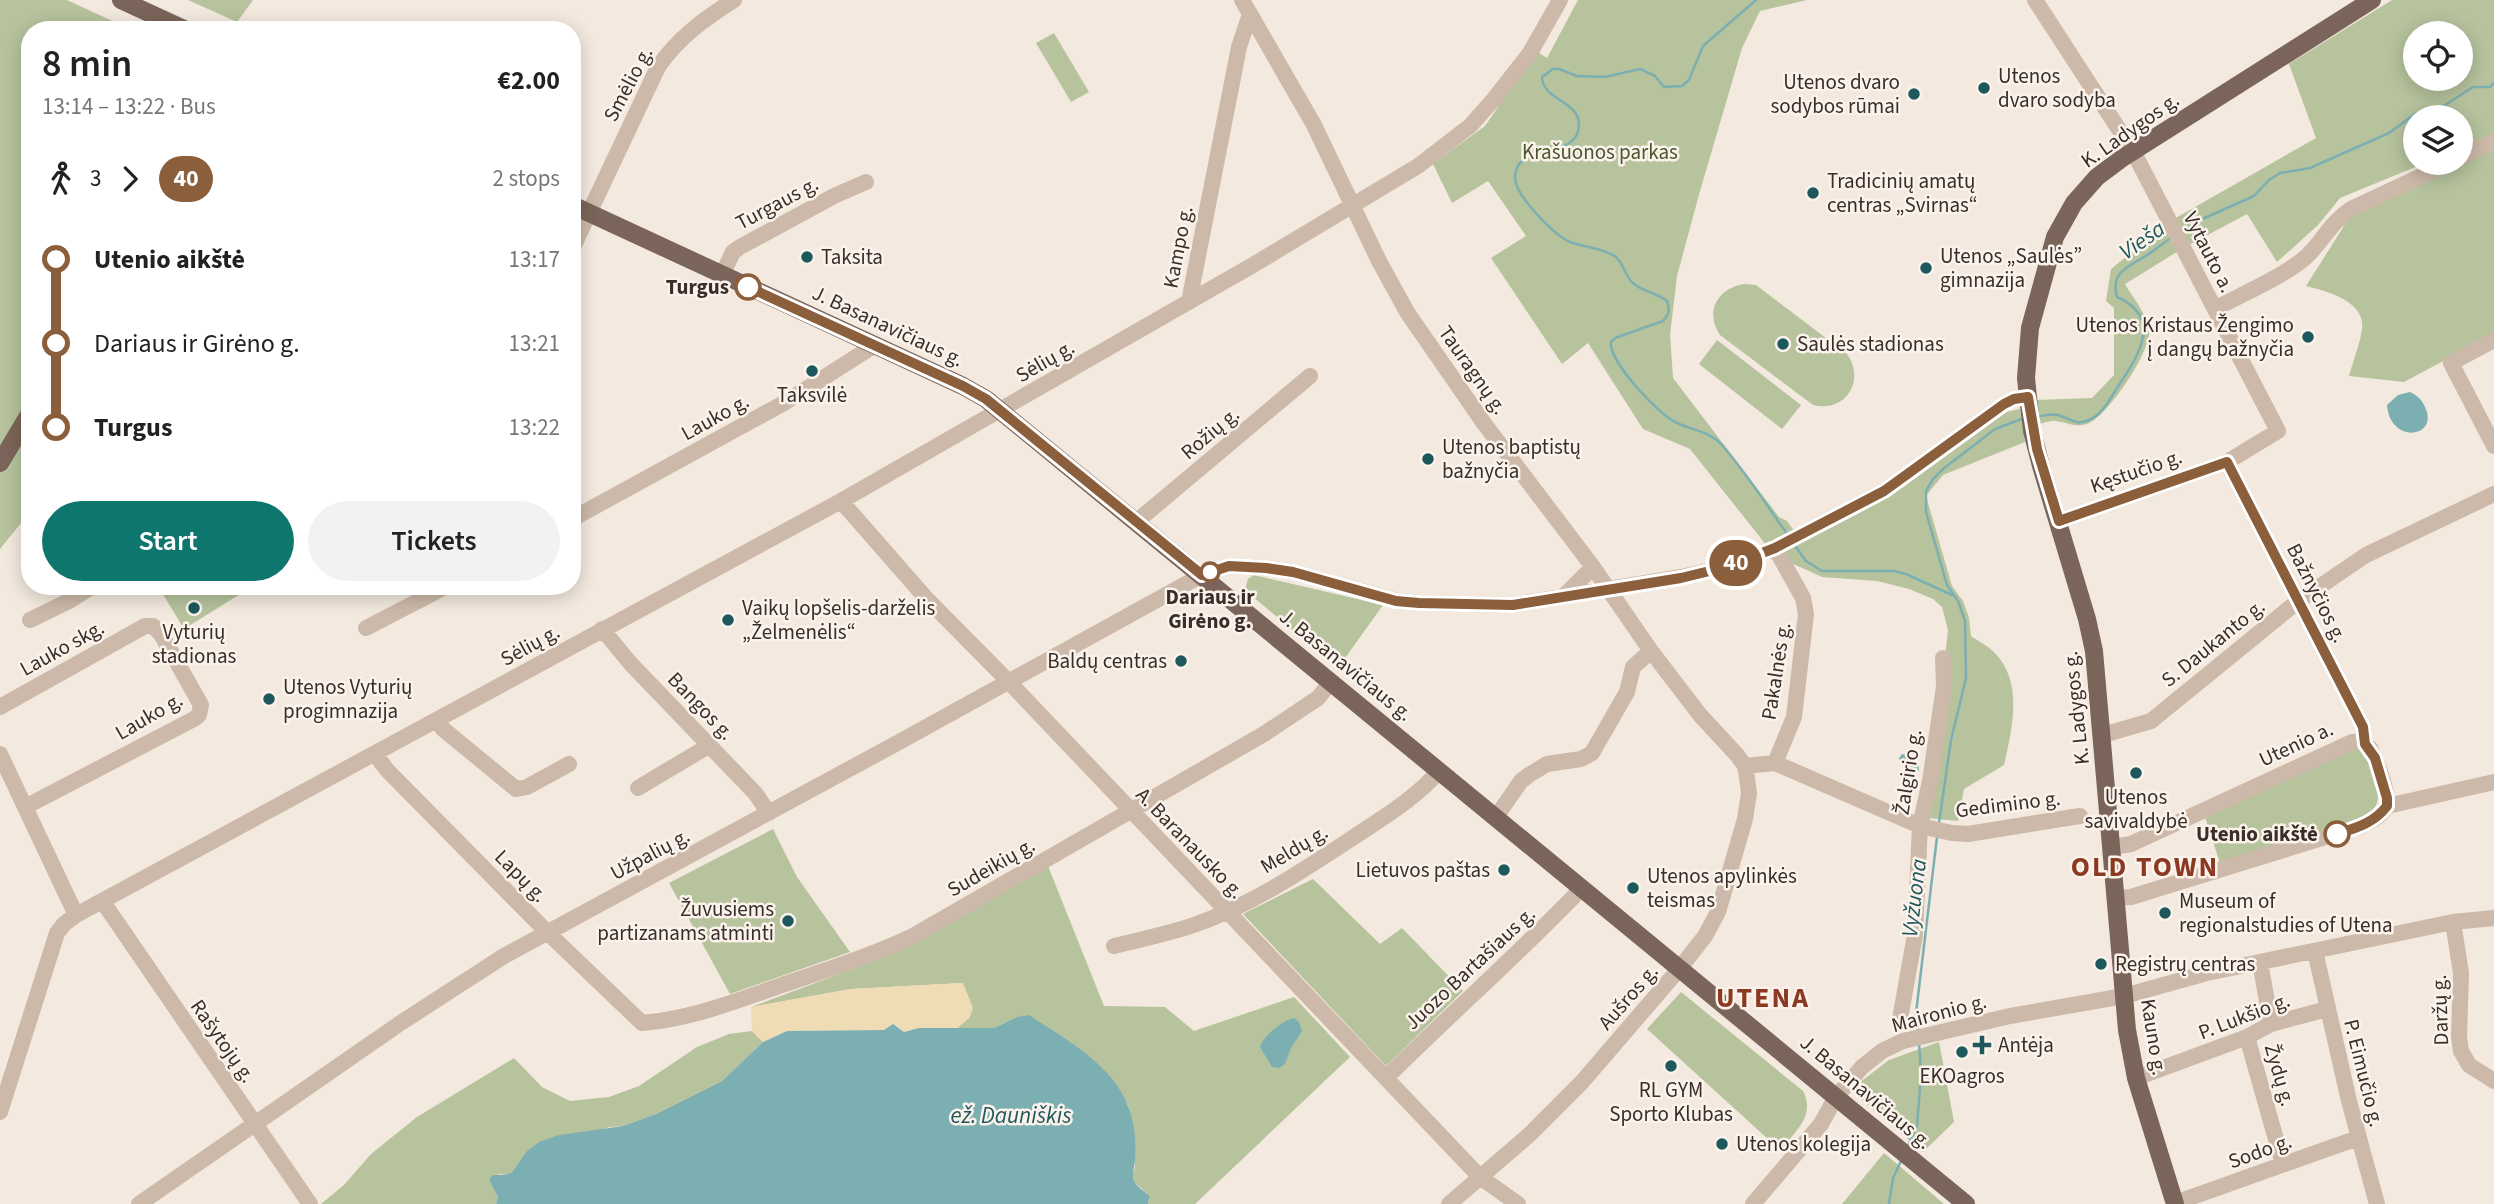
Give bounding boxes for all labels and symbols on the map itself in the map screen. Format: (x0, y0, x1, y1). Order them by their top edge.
street label: Smėlio g. (596, 41, 660, 127)
place label: Utenos dvaro sodyba (1998, 61, 2116, 115)
place label: Utenos dvaro sodybos rūmai (1771, 67, 1900, 121)
marker: Utenos dvaro sodyba (1976, 80, 1992, 96)
street label: K. Ladygos g. (2075, 85, 2185, 175)
marker: Utenos dvaro sodybos rūmai (1906, 86, 1922, 102)
park label: Krašuonos parkas (1522, 137, 1678, 167)
place label: Tradicinių amatų centras „Svirnas“ (1827, 166, 1978, 220)
street label: Turgaus g. (730, 169, 824, 237)
marker: Tradicinių amatų centras „Svirnas“ (1805, 185, 1821, 201)
street label: Kampo g. (1155, 203, 1201, 291)
street label: Vytauto a. (2176, 206, 2242, 298)
water label: Vieša (2112, 212, 2172, 268)
place label: Utenos „Saulės” gimnazija (1940, 241, 2082, 295)
place label: Taksita (821, 242, 883, 272)
marker: Taksita (799, 249, 815, 265)
marker: Utenos „Saulės” gimnazija (1918, 260, 1934, 276)
place label: Turgus (666, 272, 729, 302)
marker: Turgus (735, 274, 761, 300)
street label: J. Basanavičiaus g. (807, 278, 969, 374)
place label: Utenos Kristaus Žengimo į dangų bažnyčia (2075, 310, 2294, 364)
street label: Tauragnų g. (1431, 319, 1515, 421)
place label: Saulės stadionas (1797, 329, 1944, 359)
marker: Utenos Kristaus Žengimo į dangų bažnyčia (2300, 329, 2316, 345)
street label: Sėlių g. (1010, 332, 1080, 390)
marker: Saulės stadionas (1775, 336, 1791, 352)
marker: Taksvilė (804, 363, 820, 379)
place label: Taksvilė (777, 380, 847, 410)
street label: Lauko g. (676, 386, 754, 448)
street label: Rožių g. (1174, 399, 1246, 467)
place label: Utenos baptistų bažnyčia (1442, 432, 1581, 486)
street label: Kęstučio g. (2086, 441, 2186, 501)
marker: Utenos baptistų bažnyčia (1420, 451, 1436, 467)
street label: Bažnyčios g. (2279, 538, 2355, 648)
line badge: 40 (1704, 540, 1768, 586)
marker: Dariaus ir Girėno g. (1200, 562, 1220, 582)
place label: Dariaus ir Girėno g. (1165, 582, 1255, 636)
street label: S. Daukanto g. (2155, 592, 2271, 694)
place label: Vaikų lopšelis-darželis „Želmenėlis“ (742, 593, 936, 647)
marker: Vyturių stadionas (186, 600, 202, 616)
street label: J. Basanavičiaus g. (1273, 602, 1419, 728)
street label: Lauko skg. (14, 612, 110, 684)
marker: Vaikų lopšelis-darželis „Želmenėlis“ (720, 612, 736, 628)
street label: Sėlių g. (495, 616, 565, 674)
place label: Vyturių stadionas (152, 617, 237, 671)
street label: Pakalnės g. (1753, 620, 1799, 722)
place label: Baldų centras (1047, 646, 1167, 676)
street label: K. Ladygos g. (2055, 650, 2097, 766)
marker: Baldų centras (1173, 653, 1189, 669)
street label: Bangos g. (661, 665, 741, 747)
place label: Utenos Vyturių progimnazija (283, 672, 412, 726)
street label: Lauko g. (110, 685, 188, 747)
marker: Utenos Vyturių progimnazija (261, 691, 277, 707)
street label: Utenio a. (2254, 714, 2338, 774)
street label: Žalgirio g. (1886, 727, 1930, 817)
marker: Utenos savivaldybė (2128, 765, 2144, 781)
street label: A. Baranausko g. (1129, 780, 1251, 906)
place label: Utenos savivaldybė (2084, 782, 2188, 836)
street label: Gedimino g. (1954, 783, 2062, 825)
street label: Meldų g. (1254, 817, 1334, 881)
place label: Utenio aikštė (2196, 819, 2318, 849)
street label: Užpalių g. (605, 820, 695, 888)
marker: Utenio aikštė (2324, 821, 2350, 847)
street label: Sudeikių g. (942, 830, 1040, 904)
street label: Lapų g. (488, 843, 554, 909)
district label: OLD TOWN (2071, 847, 2219, 887)
place label: Lietuvos paštas (1355, 855, 1490, 885)
water label: Vyžuona (1893, 857, 1935, 939)
place label: Utenos apylinkės teismas (1647, 861, 1797, 915)
marker: Lietuvos paštas (1496, 862, 1512, 878)
marker: Utenos apylinkės teismas (1625, 880, 1641, 896)
place label: Museum of regionalstudies of Utena (2179, 886, 2393, 940)
place label: Žuvusiems partizanams atminti (597, 894, 774, 948)
street label: Juozo Bartašiaus g. (1398, 899, 1542, 1037)
marker: Museum of regionalstudies of Utena (2157, 905, 2173, 921)
marker: Žuvusiems partizanams atminti (780, 913, 796, 929)
place label: Registrų centras (2115, 949, 2256, 979)
marker: Registrų centras (2093, 956, 2109, 972)
street label: Aušros g. (1591, 957, 1665, 1037)
street label: Daržų g. (2424, 974, 2456, 1046)
district label: UTENA (1716, 978, 1810, 1018)
street label: P. Lukšio g. (2194, 985, 2294, 1047)
street label: Maironio g. (1888, 986, 1990, 1040)
street label: Rašytojų g. (183, 993, 263, 1089)
street label: Kauno g. (2133, 997, 2175, 1077)
street label: P. Eimučio g. (2336, 1016, 2392, 1130)
street label: J. Basanavičiaus g. (1794, 1028, 1938, 1156)
place label: Antėja (1998, 1030, 2054, 1060)
marker: Antėja (1972, 1035, 1992, 1055)
street label: Žydų g. (2257, 1040, 2303, 1110)
marker: EKOagros (1954, 1044, 1970, 1060)
marker: RL GYM Sporto Klubas (1663, 1058, 1679, 1074)
place label: EKOagros (1919, 1061, 2005, 1091)
place label: RL GYM Sporto Klubas (1609, 1075, 1733, 1129)
water label: ež. Dauniškis (950, 1099, 1072, 1132)
street label: Sodo g. (2224, 1126, 2296, 1176)
place label: Utenos kolegija (1736, 1129, 1871, 1159)
marker: Utenos kolegija (1714, 1136, 1730, 1152)

